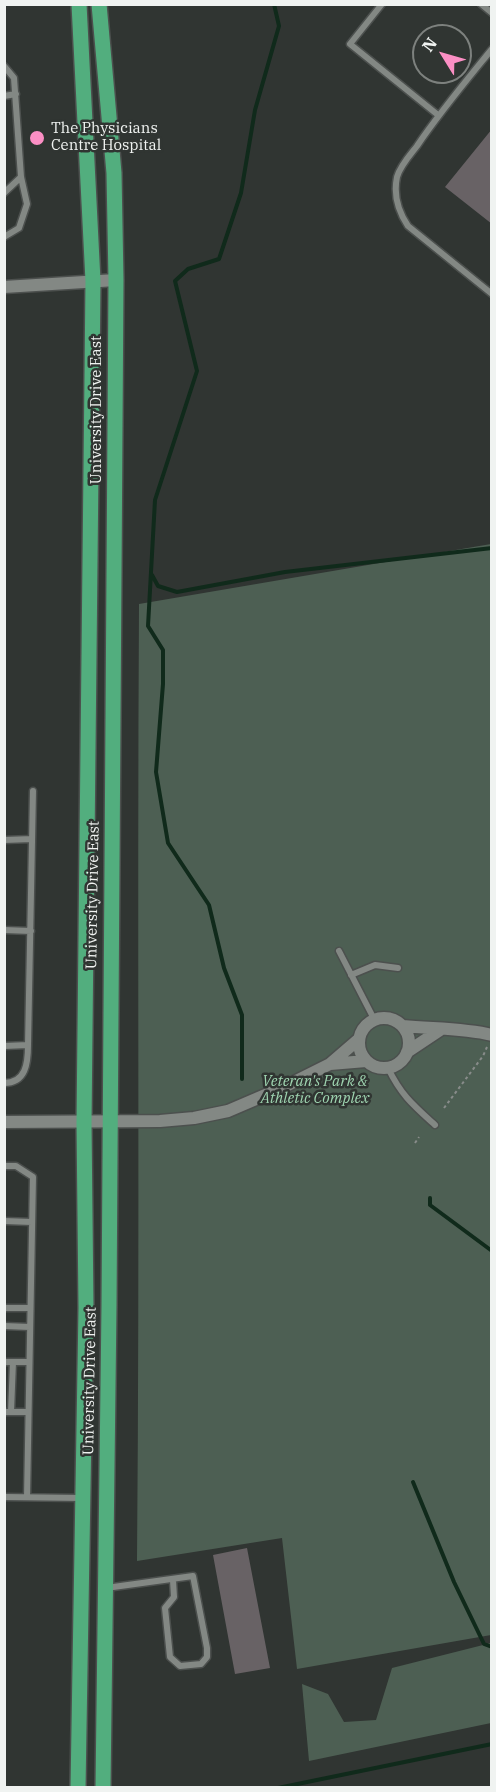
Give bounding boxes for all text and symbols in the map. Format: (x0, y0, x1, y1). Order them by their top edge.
north arrow (412, 24, 472, 84)
text: N (417, 33, 441, 55)
place label: The Physicians Centre Hospital (51, 120, 161, 155)
marker: The Physicians Centre Hospital (28, 129, 46, 147)
street label: University Drive East (88, 336, 106, 484)
street label: University Drive East (83, 821, 103, 969)
park label: Veteran's Park & Athletic Complex (260, 1073, 370, 1108)
street label: University Drive East (80, 1307, 100, 1455)

